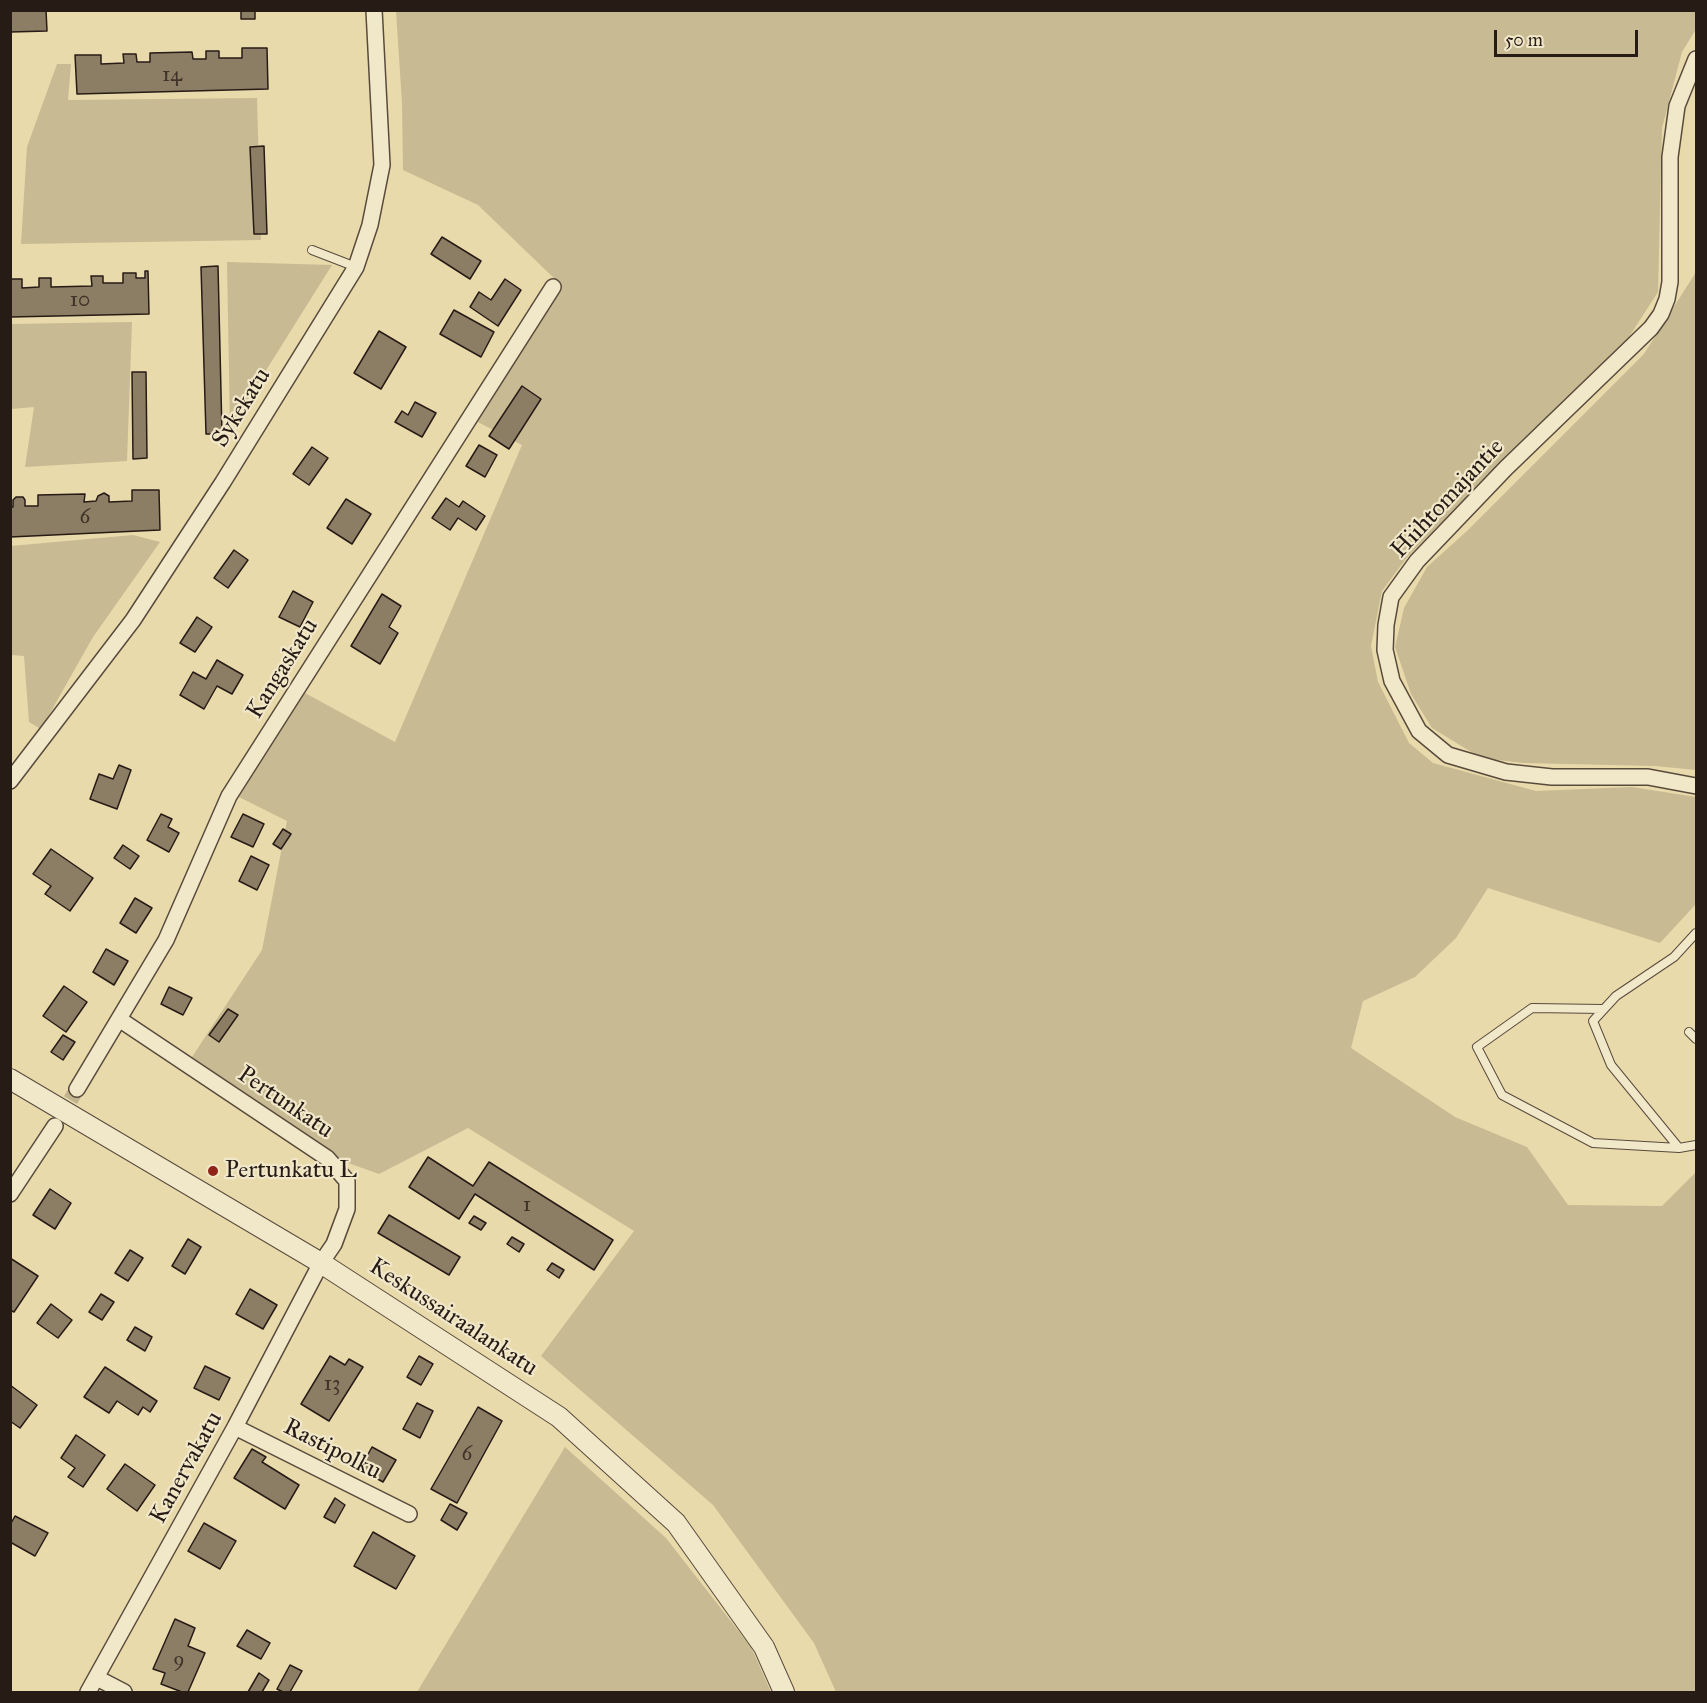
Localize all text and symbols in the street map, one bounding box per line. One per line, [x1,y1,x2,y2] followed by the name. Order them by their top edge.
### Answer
[1497,18,1641,56] scale bar
[1505,29,1543,51] text: 50 m
[162,63,182,89] house number: 14
[70,288,90,314] house number: 10
[206,363,278,453] street label: Sykekatu
[1386,434,1510,564] street label: Hiihtomajantie
[80,505,90,531] house number: 6
[241,614,325,724] street label: Kangaskatu
[232,1061,338,1145] street label: Pertunkatu
[225,1157,357,1185] place label: Pertunkatu L
[206,1164,220,1178] marker: Pertunkatu L
[523,1193,531,1219] house number: 1
[363,1253,543,1383] street label: Keskussairaalankatu
[324,1372,340,1398] house number: 13
[144,1407,230,1529] street label: Kanervakatu
[278,1413,386,1487] street label: Rastipolku
[462,1442,472,1468] house number: 6
[173,1648,185,1674] house number: 9

